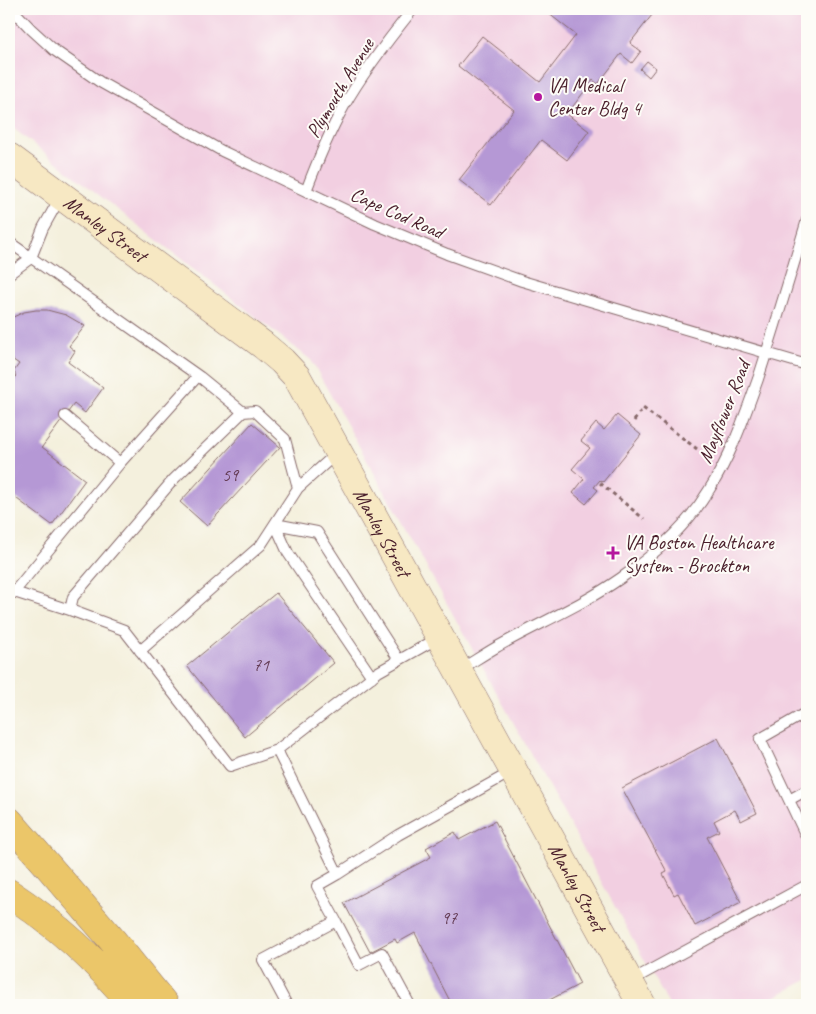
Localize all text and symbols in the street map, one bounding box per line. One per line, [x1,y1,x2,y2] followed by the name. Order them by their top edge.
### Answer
[301,32,380,142] street label: Plymouth Avenue
[548,73,643,121] place label: VA Medical Center Bldg 4
[532,91,544,103] marker: VA Medical Center Bldg 4
[347,181,450,246] street label: Cape Cod Road
[59,189,155,269] street label: Manley Street
[692,354,757,467] street label: Mayflower Road
[222,464,240,486] house number: 59
[348,484,418,584] street label: Manley Street
[624,530,775,578] place label: VA Boston Healthcare System - Brockton
[606,546,620,560] marker: VA Boston Healthcare System - Brockton
[253,654,270,676] house number: 71
[543,839,613,939] street label: Manley Street
[441,907,458,929] house number: 97

